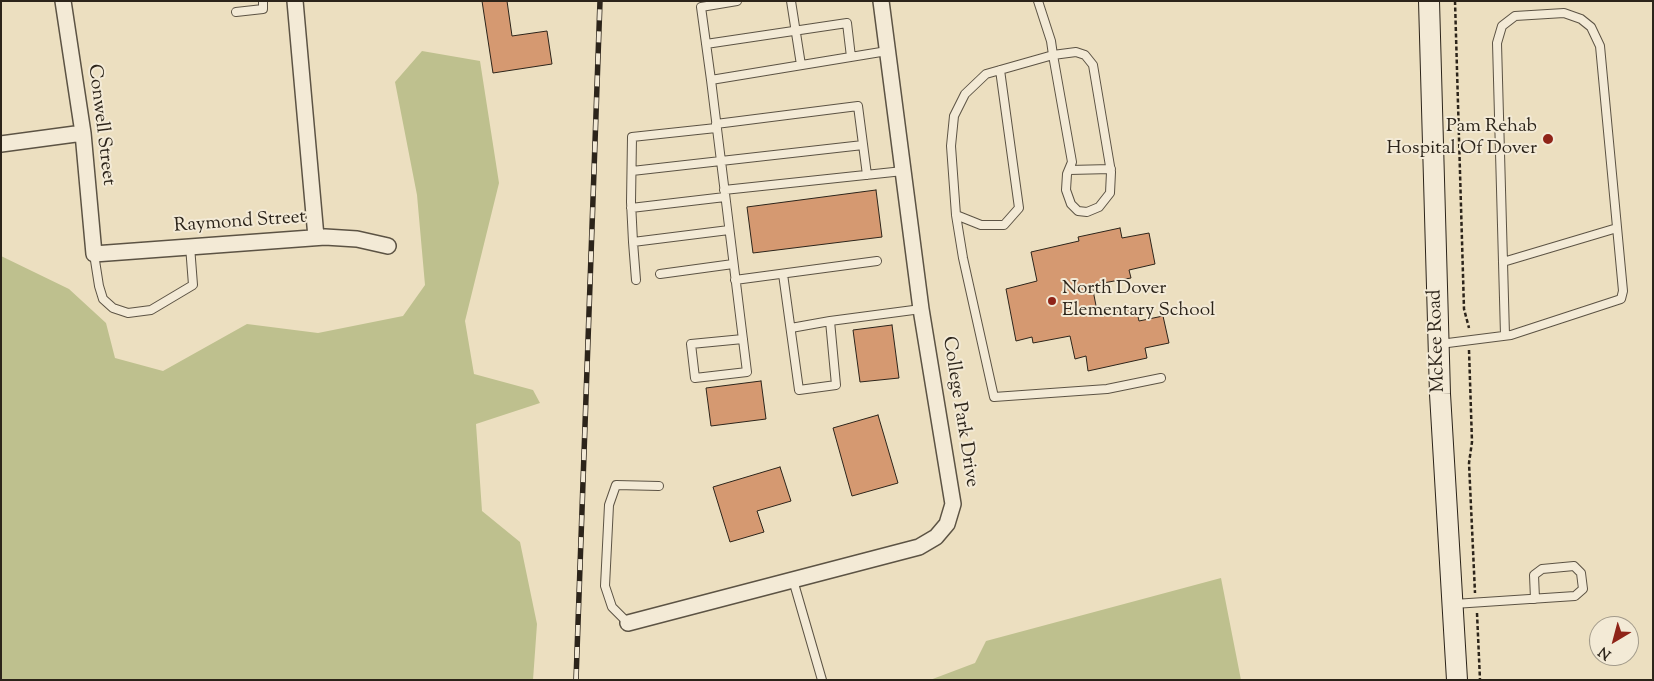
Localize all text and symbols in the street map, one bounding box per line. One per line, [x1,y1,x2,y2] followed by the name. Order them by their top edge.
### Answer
[81,63,119,187] street label: Conwell Street
[1387,117,1537,161] place label: Pam Rehab Hospital Of Dover
[1541,132,1555,146] marker: Pam Rehab Hospital Of Dover
[173,207,307,239] street label: Raymond Street
[1062,279,1215,323] place label: North Dover Elementary School
[1425,289,1451,393] street label: McKee Road
[1046,295,1058,307] marker: North Dover Elementary School
[936,335,982,489] street label: College Park Drive
[1589,616,1639,666] north arrow
[1595,641,1616,664] text: N

